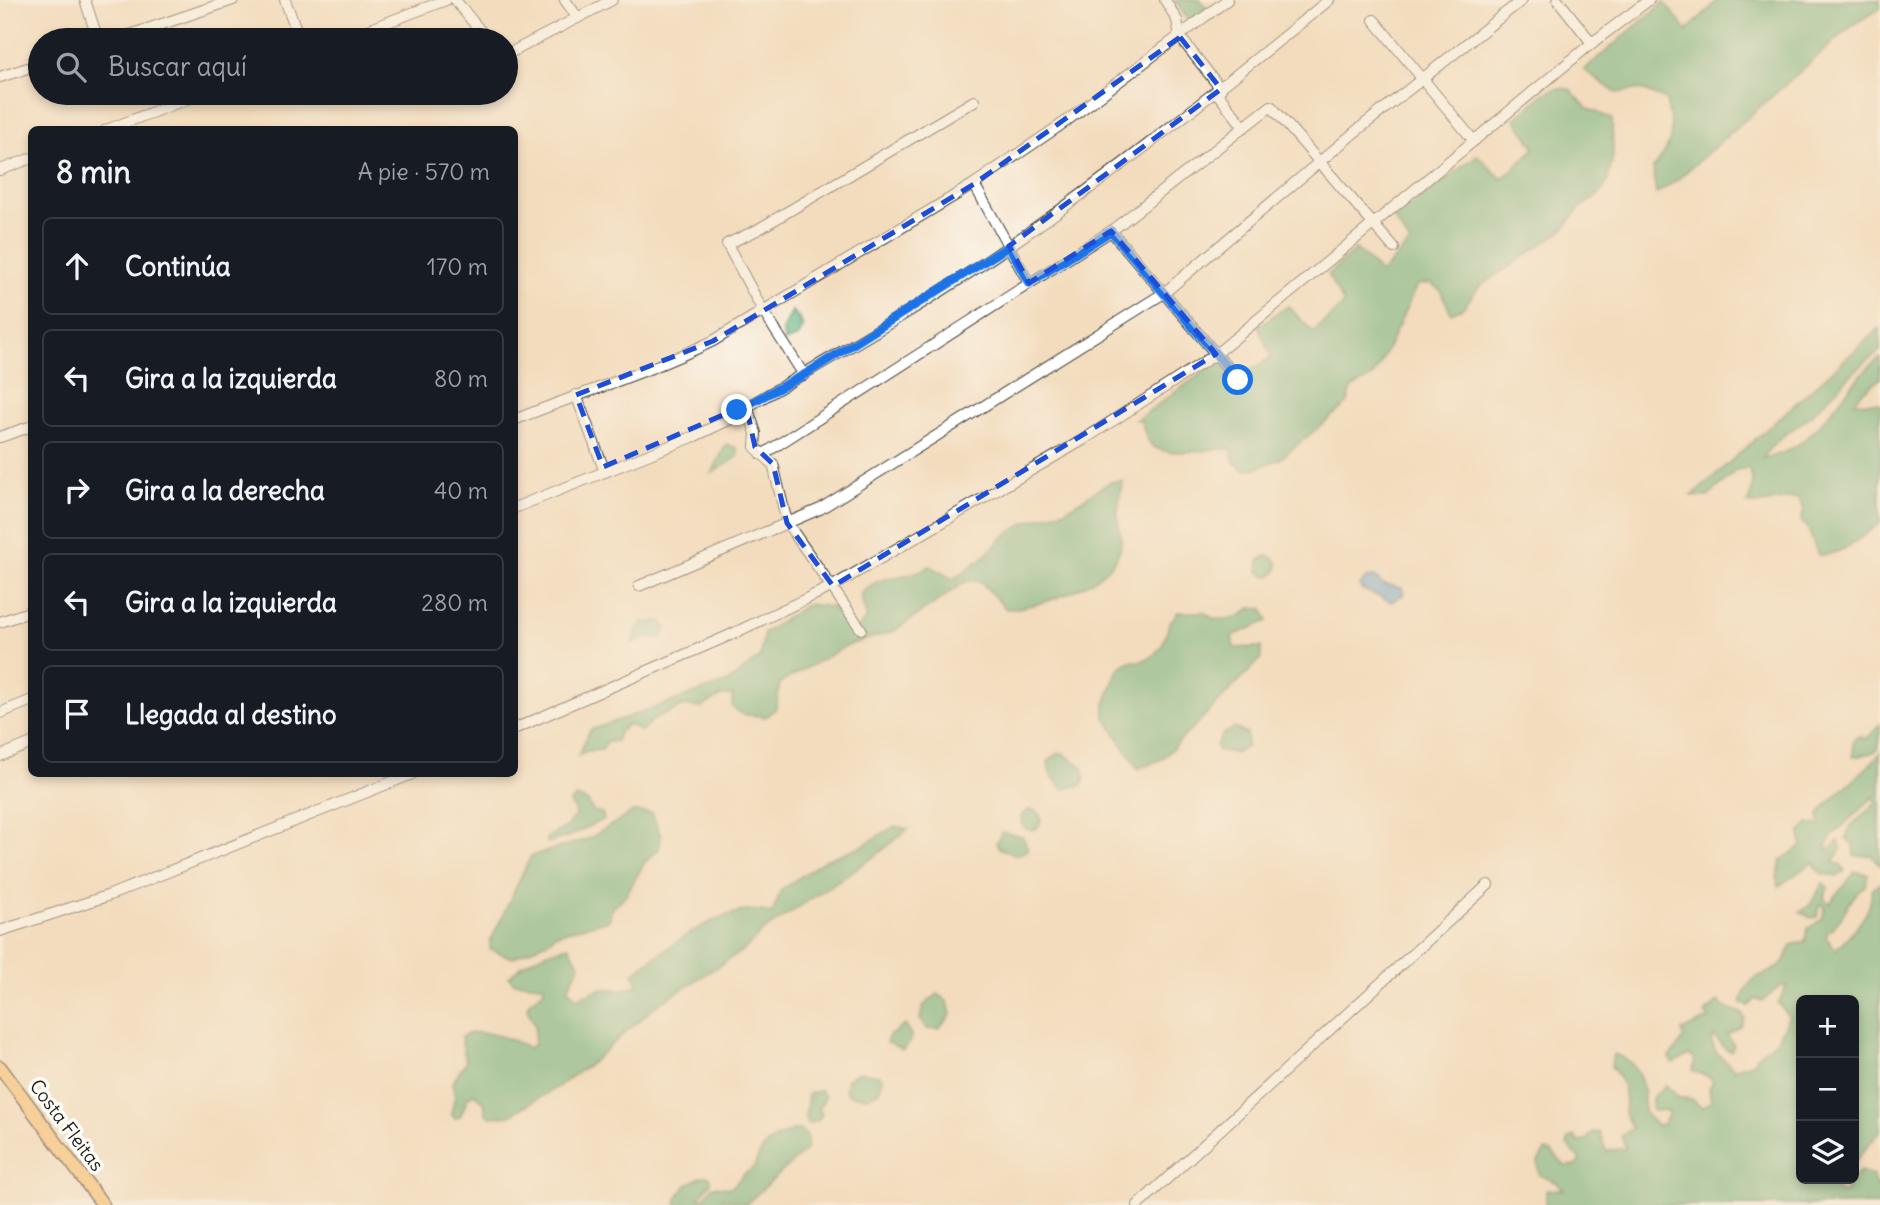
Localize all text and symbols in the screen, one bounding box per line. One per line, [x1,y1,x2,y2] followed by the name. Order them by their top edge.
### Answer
[28,28,518,105] search box
[52,48,90,86] icon: search
[108,50,247,83] text: Buscar aquí
[56,153,131,191] text: 8 min
[358,157,490,186] text: A pie · 570 m
[58,247,96,285] icon: ahead
[125,250,231,283] text: Continúa
[427,252,488,281] text: 170 m
[58,359,96,397] icon: left
[125,362,337,395] text: Gira a la izquierda
[434,364,488,393] text: 80 m
[1222,364,1253,395] route start
[721,394,752,425] route end
[58,471,96,509] icon: right
[125,474,325,507] text: Gira a la derecha
[434,476,488,505] text: 40 m
[58,583,96,621] icon: left
[125,586,337,619] text: Gira a la izquierda
[421,588,488,617] text: 280 m
[58,695,96,733] icon: arrive
[125,698,337,731] text: Llegada al destino
[1796,995,1859,1184] map controls
[1796,995,1859,1058] button: +
[1796,1058,1859,1121] button: −
[25,1074,109,1176] street label: Costa Fleitas
[1796,1121,1859,1184] button: layers

